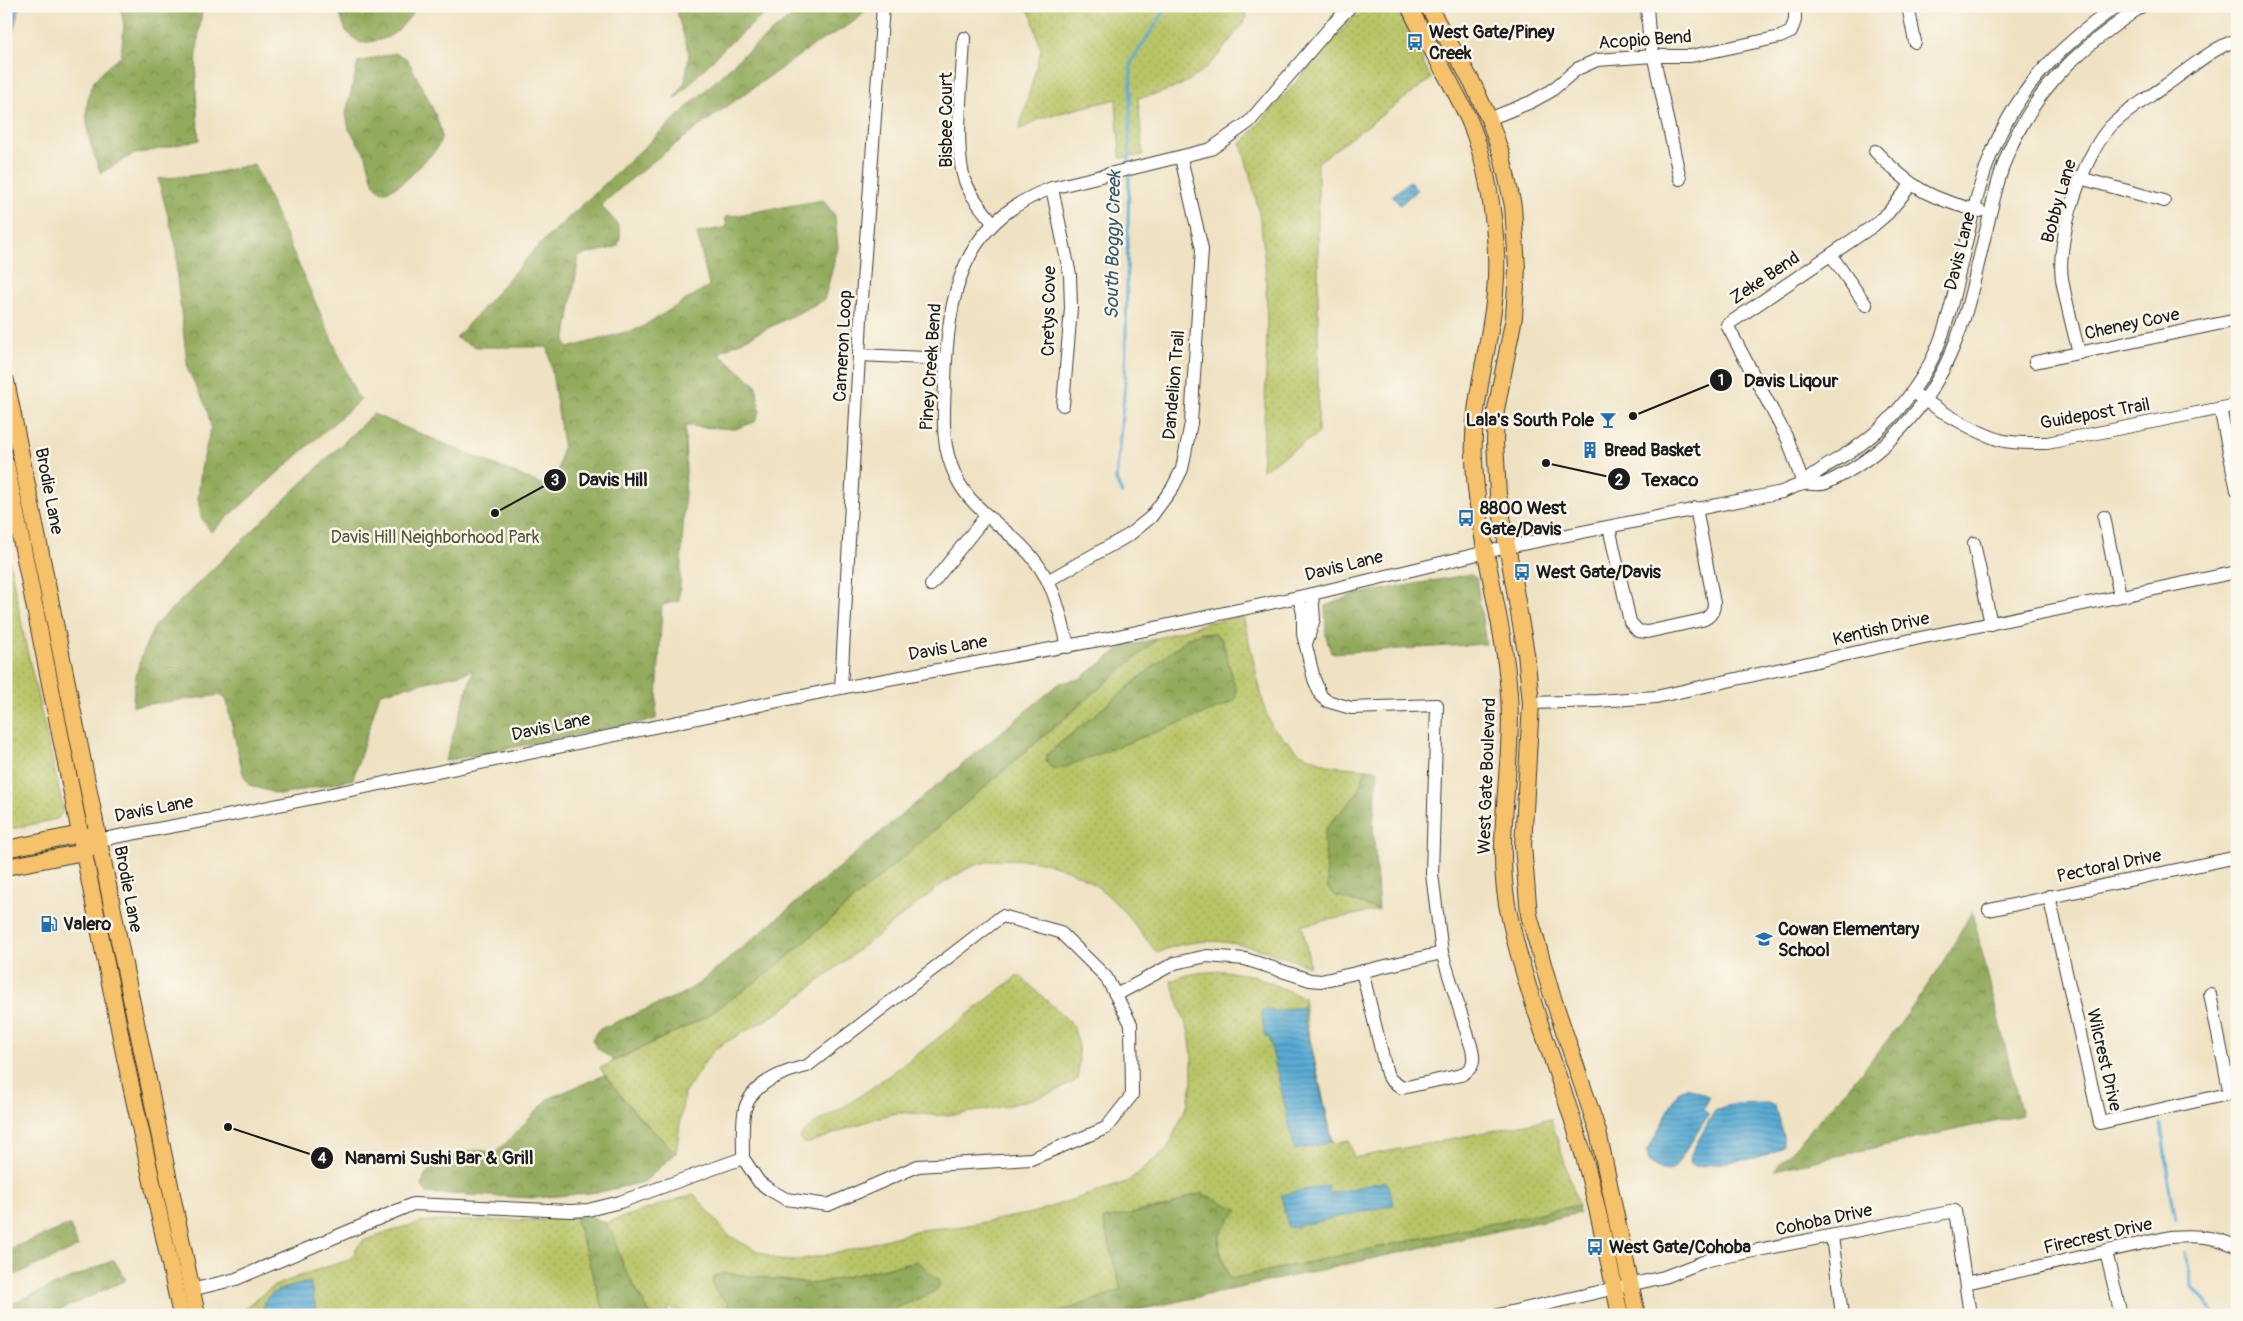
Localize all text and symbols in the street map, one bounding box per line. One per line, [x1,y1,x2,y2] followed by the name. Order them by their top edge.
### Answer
[1429,21,1555,65] place label: West Gate/Piney Creek
[1597,25,1693,55] street label: Acopio Bend
[1405,32,1425,52] bus stop icon: West Gate/Piney Creek
[935,72,958,168] street label: Bisbee Court
[2036,156,2082,246] street label: Bobby Lane
[1100,168,1126,320] water label: South Boggy Creek
[1939,209,1981,293] street label: Davis Lane
[1726,246,1804,310] street label: Zeke Bend
[1037,265,1061,357] street label: Cretys Cove
[829,289,857,403] street label: Cameron Loop
[915,303,947,431] street label: Piney Creek Bend
[2082,303,2182,345] street label: Cheney Cove
[1158,329,1190,441] street label: Dandelion Trail
[1708,363,1848,397] callout: Davis Liqour
[1744,369,1839,393] text: Davis Liqour
[1718,371,1724,390] text: 1
[2038,393,2152,435] street label: Guidepost Trail
[1466,409,1595,432] place label: Lala's South Pole
[1598,410,1618,430] bar icon: Lala's South Pole
[1604,439,1701,462] place label: Bread Basket
[1580,440,1600,460] building icon: Bread Basket
[29,446,69,536] street label: Brodie Lane
[1606,462,1708,496] callout: Texaco
[543,463,658,497] callout: Davis Hill
[578,468,648,492] text: Davis Hill
[1641,468,1699,492] text: Texaco
[551,471,559,490] text: 3
[1615,471,1623,490] text: 2
[1480,497,1567,541] place label: 8800 West Gate/Davis
[1456,508,1476,528] bus stop icon: 8800 West Gate/Davis
[331,526,540,549] park label: Davis Hill Neighborhood Park
[1302,545,1386,587] street label: Davis Lane
[1536,561,1662,584] place label: West Gate/Davis
[1512,562,1532,582] bus stop icon: West Gate/Davis
[1830,607,1932,651] street label: Kentish Drive
[907,630,989,666] street label: Davis Lane
[1473,697,1501,855] street label: West Gate Boulevard
[509,707,593,747] street label: Davis Lane
[113,790,196,828] street label: Davis Lane
[108,844,148,934] street label: Brodie Lane
[2055,844,2163,888] street label: Pectoral Drive
[63,913,111,936] place label: Valero
[39,914,59,934] fuel station icon: Valero
[1778,918,1920,962] place label: Cowan Elementary School
[1754,929,1774,949] school or university icon: Cowan Elementary School
[2081,1006,2127,1114] street label: Wilcrest Drive
[310,1141,544,1175] callout: Nanami Sushi Bar & Grill
[344,1146,534,1170] text: Nanami Sushi Bar & Grill
[318,1149,327,1168] text: 4
[1773,1198,1875,1241] street label: Cohoba Drive
[2041,1212,2155,1260] street label: Firecrest Drive
[1609,1236,1752,1259] place label: West Gate/Cohoba
[1585,1237,1605,1257] bus stop icon: West Gate/Cohoba

